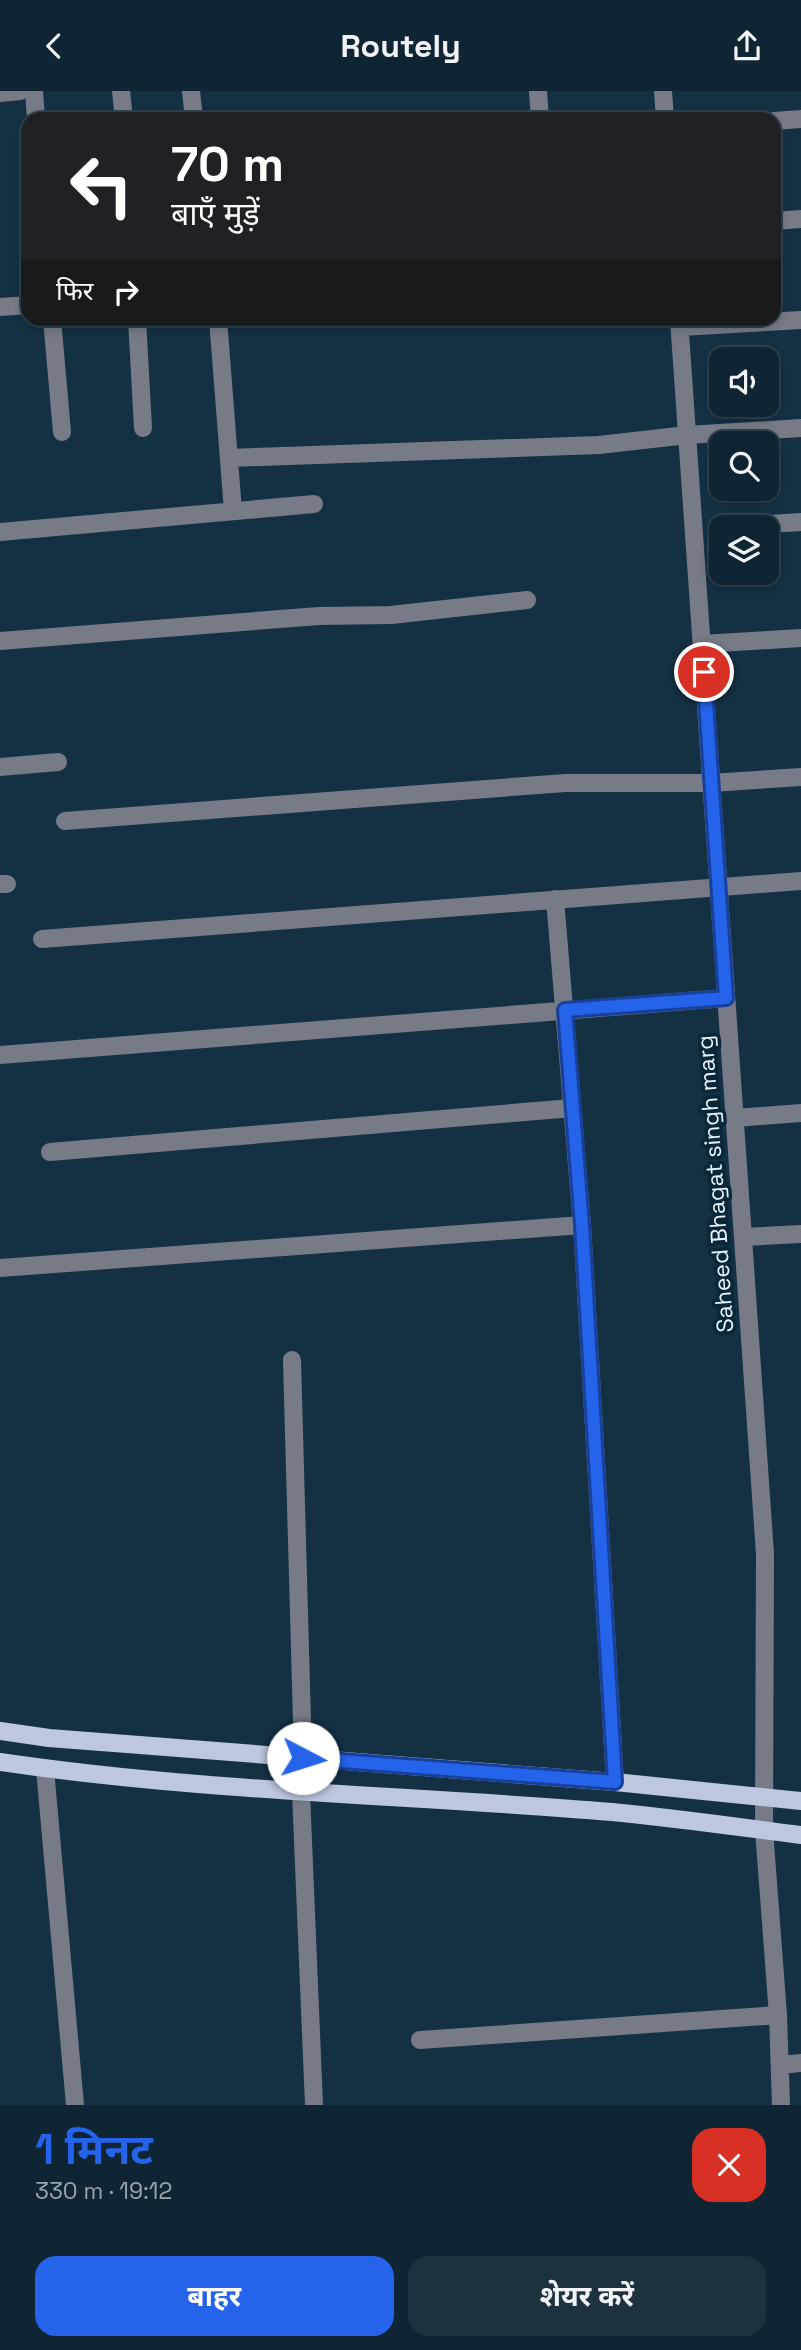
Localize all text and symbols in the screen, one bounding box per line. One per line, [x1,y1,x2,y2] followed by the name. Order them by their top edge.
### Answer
[340,26,461,66] text: Routely
[35,27,73,65] icon: back
[728,27,766,65] icon: share
[171,133,284,195] text: 70 m
[56,140,147,231] icon: left
[171,194,260,234] text: बाएँ मुड़ें
[107,273,145,311] icon: right
[56,274,93,308] text: फिर
[709,347,779,585] map controls
[709,347,779,417] button: sound
[709,431,779,501] button: search
[709,515,779,585] button: layers
[674,642,734,702] pin
[685,653,723,691] icon: arrive
[690,1034,740,1334] street label: Saheed Bhagat singh marg
[266,1721,340,1795] position arrow
[35,2123,153,2176] text: 1 मिनट
[692,2128,766,2202] button: close
[35,2176,172,2206] text: 330 m · 19:12
[35,2256,394,2336] button: बाहर
[408,2256,766,2336] button: शेयर करें

